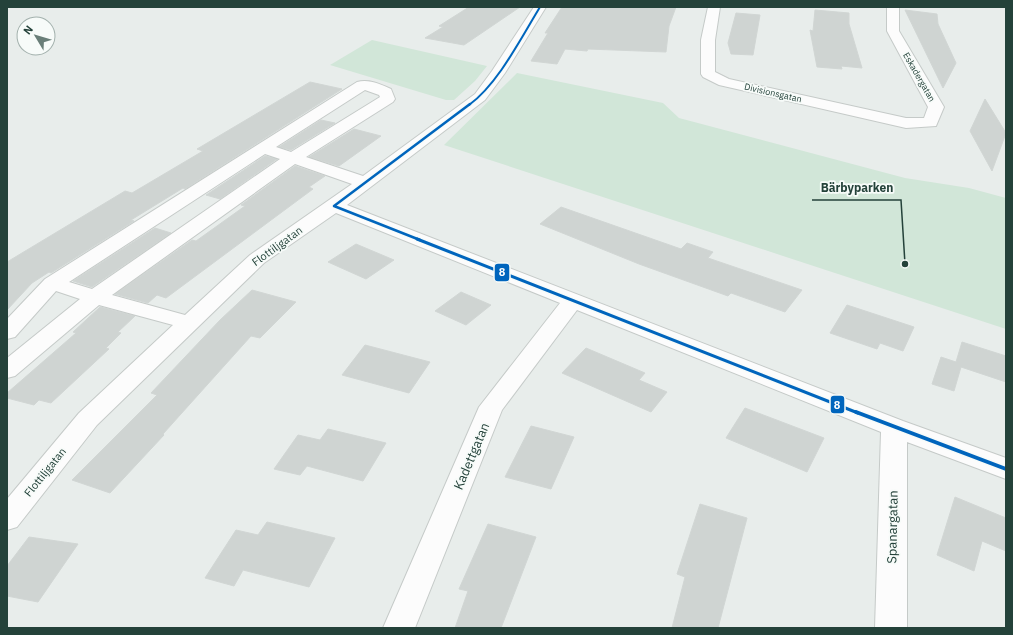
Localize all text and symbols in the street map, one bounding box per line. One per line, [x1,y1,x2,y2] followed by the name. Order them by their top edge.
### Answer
[16,16,56,56] north arrow
[20,22,36,37] text: N
[901,50,938,103] street label: Eskadergatan
[743,81,803,104] street label: Divisionsgatan
[812,176,901,200] callout: Bärbyparken
[821,180,893,195] text: Bärbyparken
[249,223,305,269] street label: Flottiljgatan
[494,263,510,282] line badge: 8
[499,265,506,279] text: 8
[830,395,845,414] line badge: 8
[834,398,841,412] text: 8
[450,420,493,492] street label: Kadettgatan
[21,445,69,499] street label: Flottiljgatan
[883,490,902,564] street label: Spanargatan

